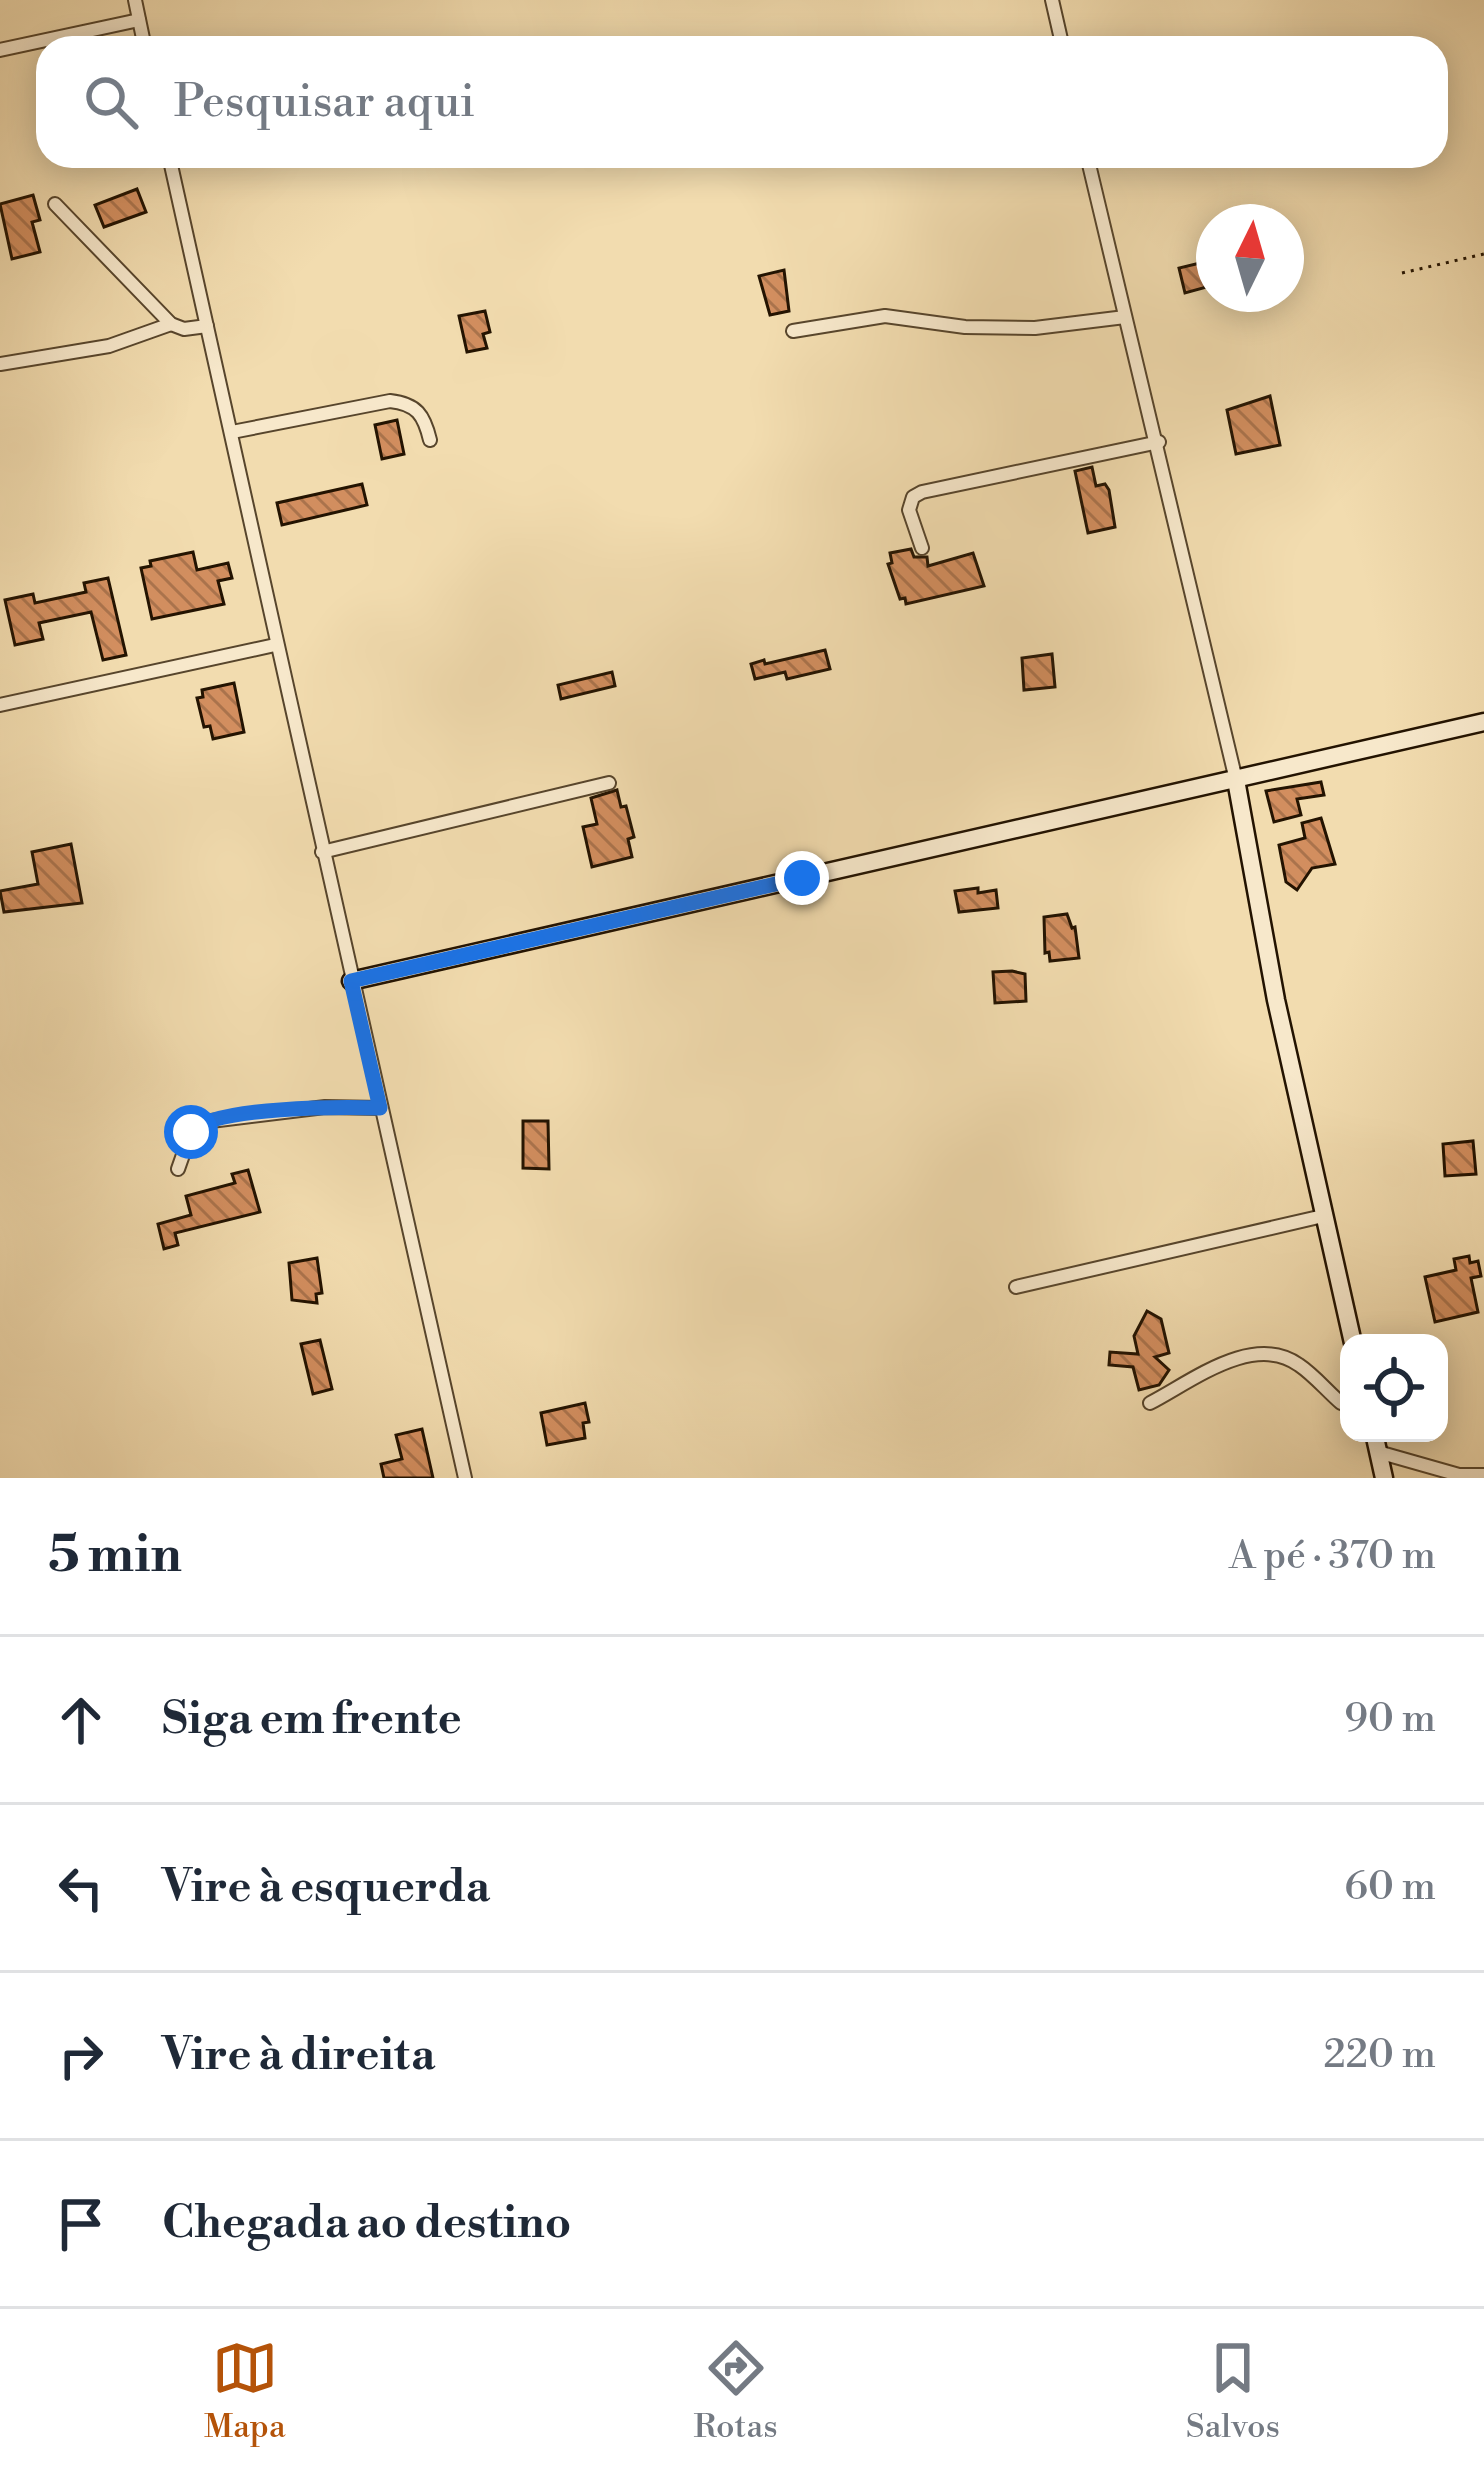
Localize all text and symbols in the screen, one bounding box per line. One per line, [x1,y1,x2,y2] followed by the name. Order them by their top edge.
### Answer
[36,36,1448,168] search box
[78,69,144,135] icon: search
[174,74,475,131] text: Pesquisar aqui
[1196,204,1304,312] north arrow
[775,851,829,905] route end
[164,1105,218,1159] route start
[1340,1334,1448,1442] map controls
[1340,1334,1448,1442] button: locate
[48,1524,182,1588] text: 5 min
[1229,1532,1436,1581] text: A pé · 370 m
[48,1687,114,1753] icon: ahead
[162,1691,462,1748] text: Siga em frente
[1344,1695,1436,1744] text: 90 m
[48,1855,114,1921] icon: left
[162,1859,490,1916] text: Vire à esquerda
[1344,1863,1436,1912] text: 60 m
[48,2023,114,2089] icon: right
[162,2027,435,2084] text: Vire à direita
[1323,2031,1436,2080] text: 220 m
[48,2191,114,2257] icon: arrive
[162,2195,571,2252] text: Chegada ao destino
[204,2335,286,2448] tab: Mapa
[694,2335,778,2448] tab: Rotas
[1186,2335,1280,2448] tab: Salvos

